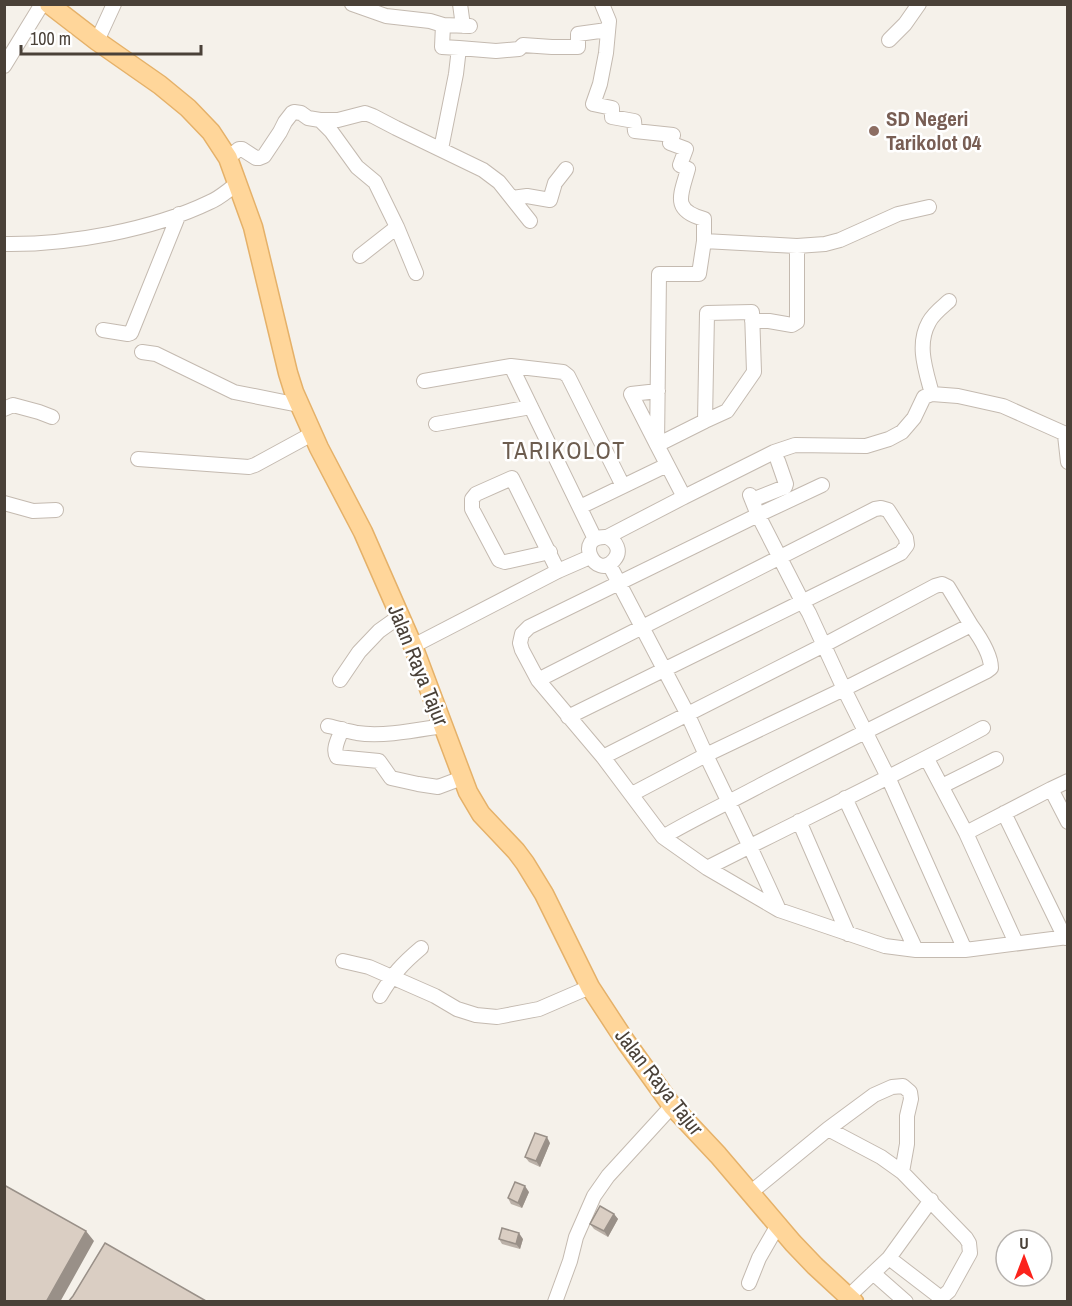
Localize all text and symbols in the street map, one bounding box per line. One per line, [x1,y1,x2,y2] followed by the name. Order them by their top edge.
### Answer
[21,18,201,56] scale bar
[30,26,71,51] text: 100 m
[886,104,982,157] place label: SD Negeri Tarikolot 04
[867,124,881,138] marker: SD Negeri Tarikolot 04
[502,434,626,466] district label: TARIKOLOT
[381,600,456,730] street label: Jalan Raya Tajur
[608,1022,710,1141] street label: Jalan Raya Tajur
[994,1228,1054,1288] north arrow
[1019,1232,1029,1254] text: U

